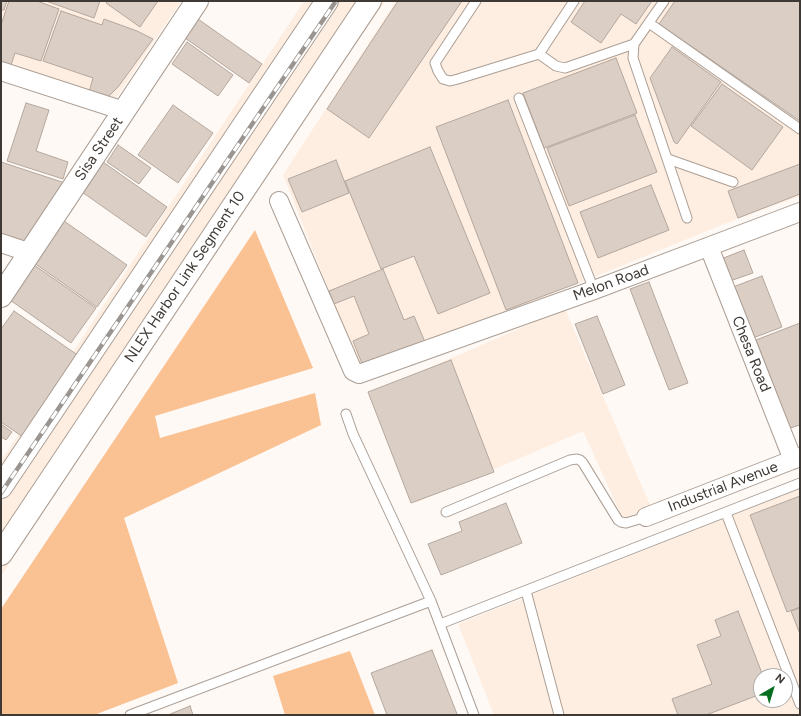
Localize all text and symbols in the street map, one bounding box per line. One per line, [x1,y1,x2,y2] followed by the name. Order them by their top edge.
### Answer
[71,114,127,184] street label: Sisa Street
[121,188,249,366] street label: NLEX Harbor Link Segment 10
[571,261,651,305] street label: Melon Road
[728,313,774,395] street label: Chesa Road
[666,458,780,516] street label: Industrial Avenue
[753,668,793,708] north arrow
[773,671,787,687] text: N

